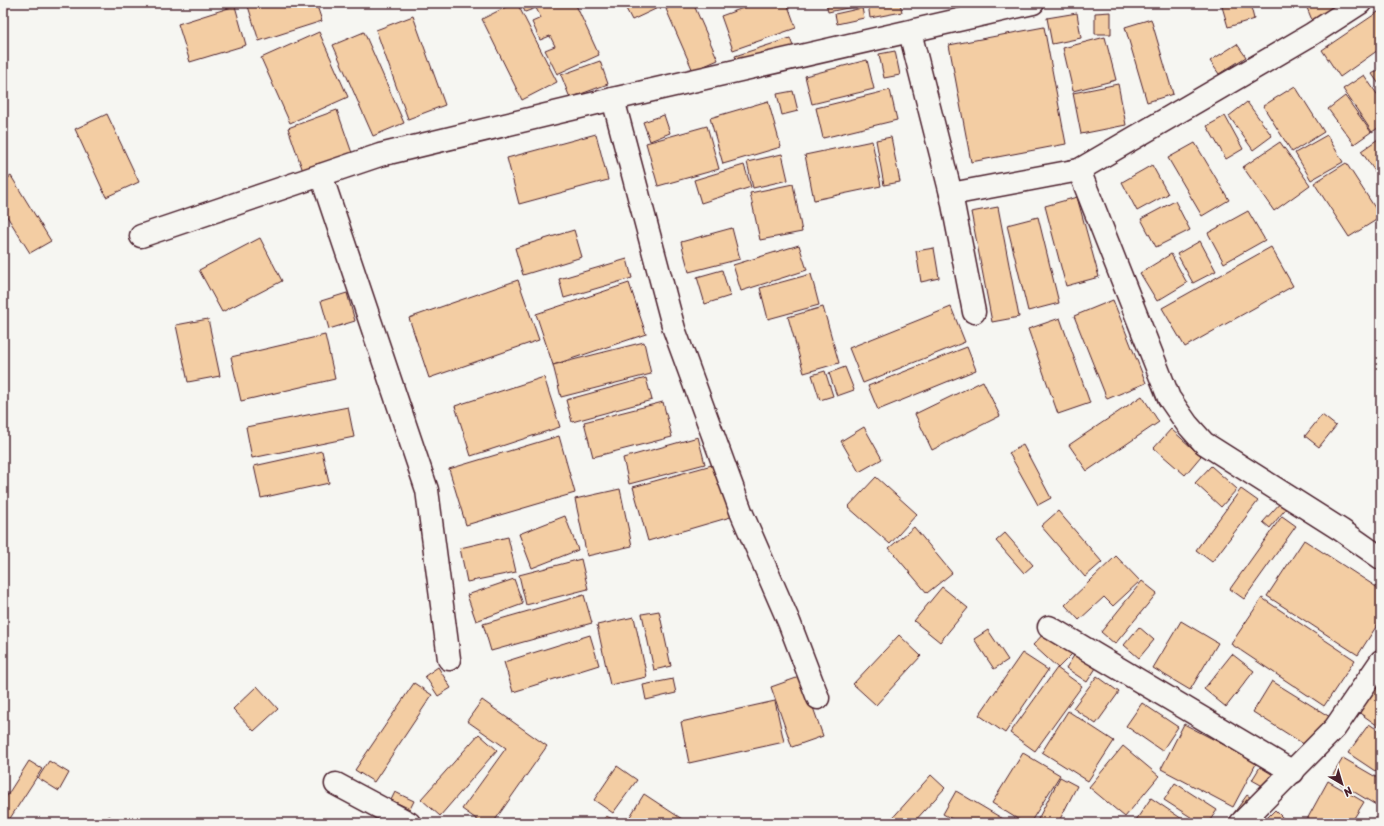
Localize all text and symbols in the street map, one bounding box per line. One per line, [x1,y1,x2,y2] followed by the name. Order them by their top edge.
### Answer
[1322,764,1362,804] north arrow
[1339,781,1357,802] text: N

